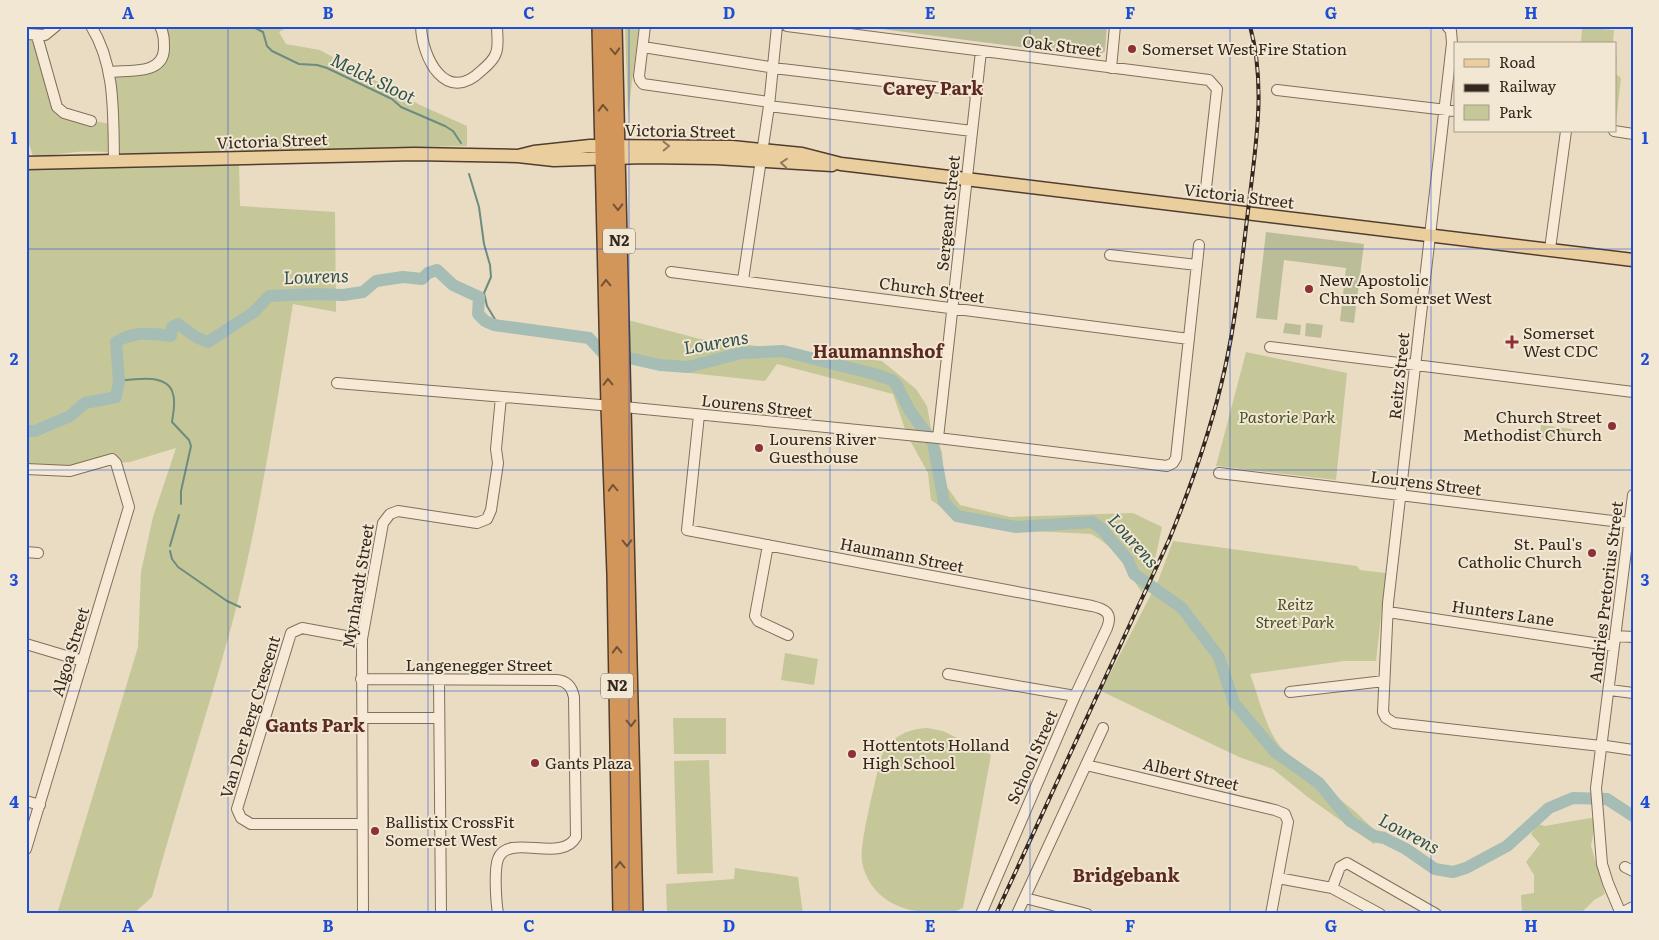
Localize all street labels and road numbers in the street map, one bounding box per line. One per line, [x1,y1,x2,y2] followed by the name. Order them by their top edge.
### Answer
[1021,28,1104,62] street label: Oak Street
[624,117,736,143] street label: Victoria Street
[216,126,328,154] street label: Victoria Street
[929,153,965,272] street label: Sergeant Street
[1183,176,1296,214] street label: Victoria Street
[603,228,635,254] road number: N2
[878,270,987,308] street label: Church Street
[1381,331,1415,421] street label: Reitz Street
[700,387,814,423] street label: Lourens Street
[1369,463,1484,501] street label: Lourens Street
[1582,499,1628,684] street label: Andries Pretorius Street
[335,521,379,650] street label: Mynhardt Street
[838,530,967,578] street label: Haumann Street
[1450,593,1556,631] street label: Hunters Lane
[44,603,94,700] street label: Algoa Street
[213,632,285,801] street label: Van Der Berg Crescent
[405,652,553,676] street label: Langenegger Street
[601,674,633,698] road number: N2
[1000,705,1063,808] street label: School Street
[1141,750,1242,796] street label: Albert Street

